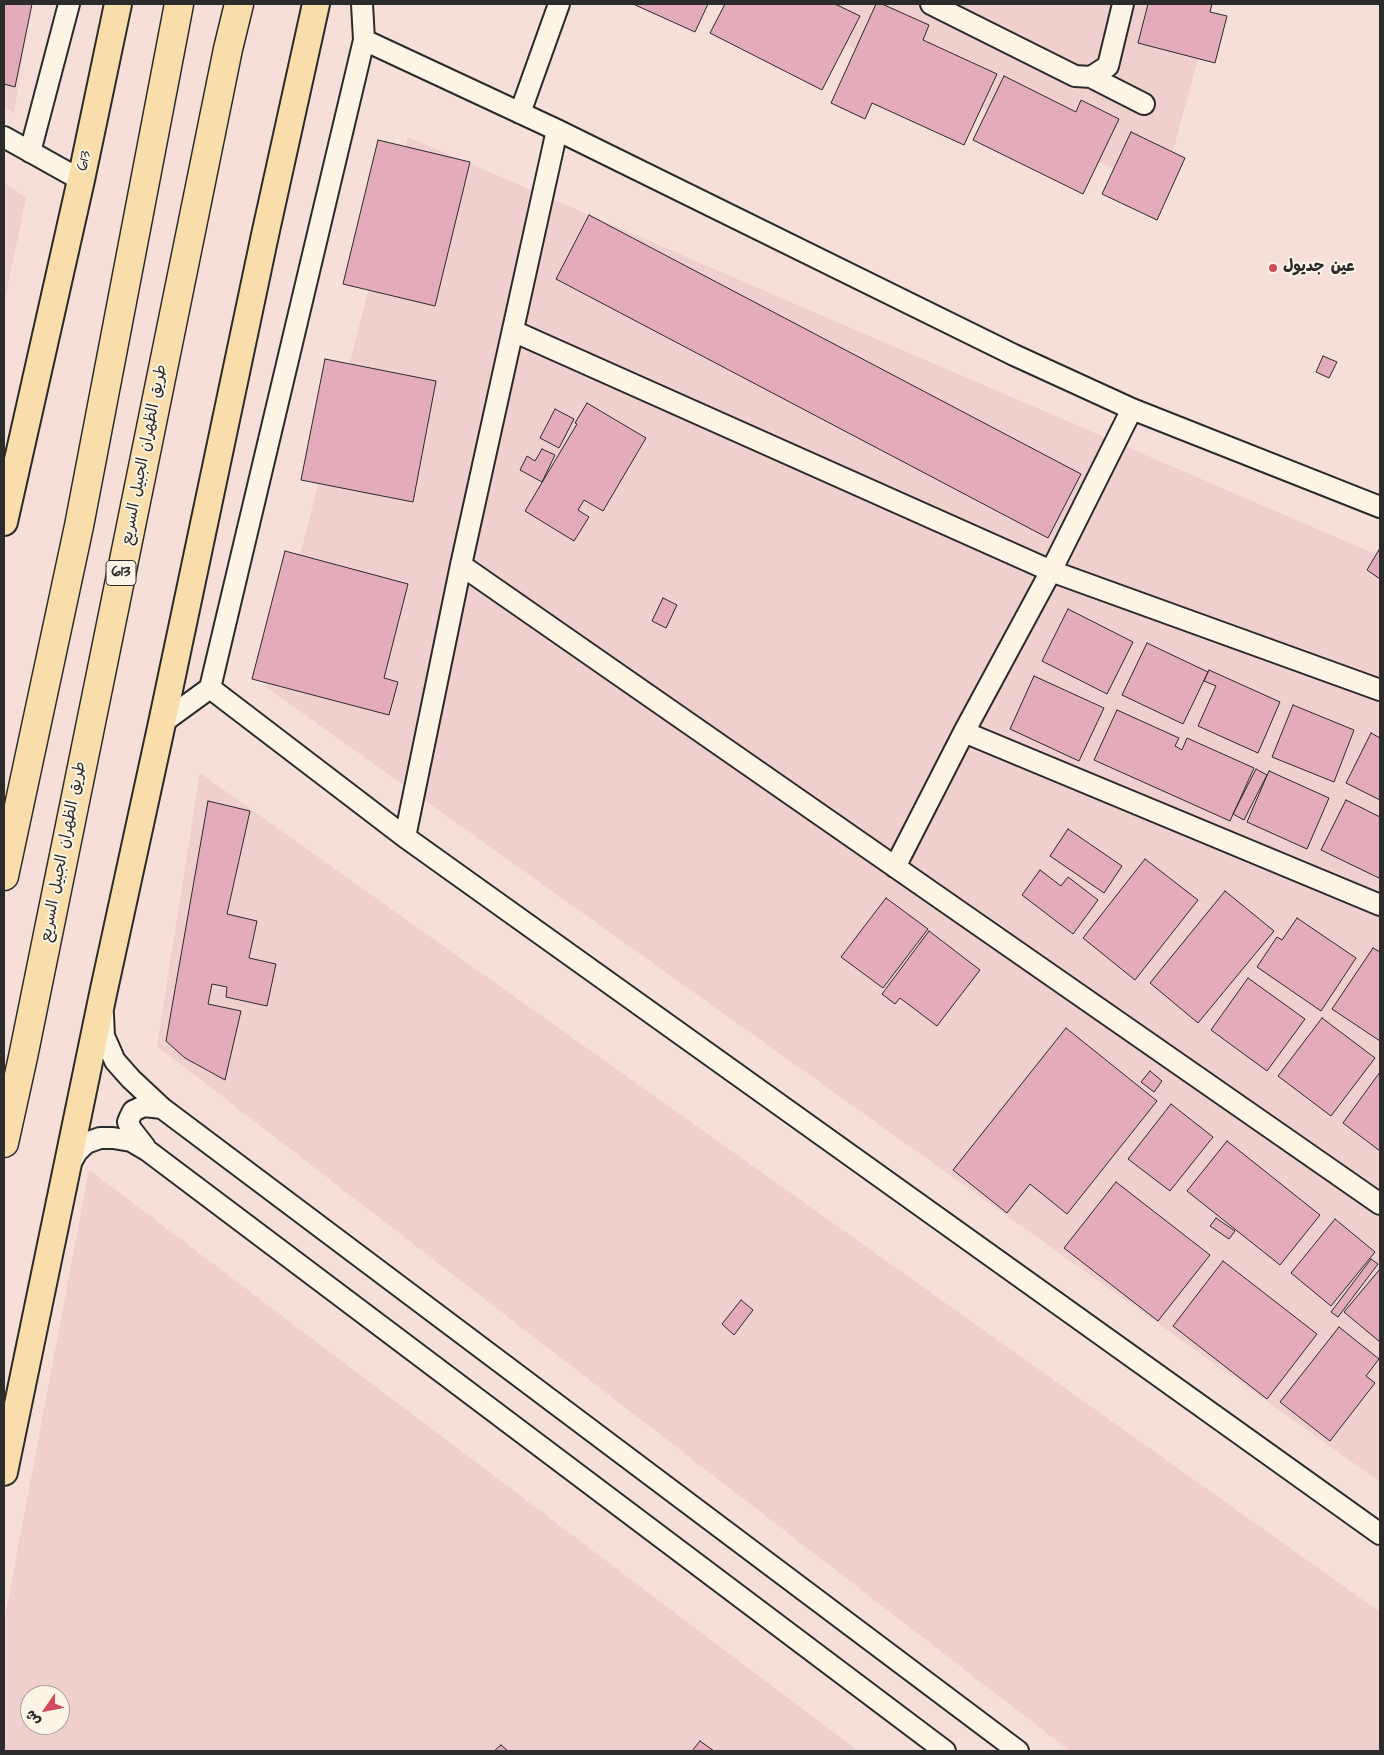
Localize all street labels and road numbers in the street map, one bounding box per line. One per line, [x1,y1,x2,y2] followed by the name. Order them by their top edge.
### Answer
[74,149,96,173] street label: 613
[118,363,172,547] street label: طريق الظهران الجبيل السريع
[106,560,136,586] road number: 613
[37,760,91,944] street label: طريق الظهران الجبيل السريع

